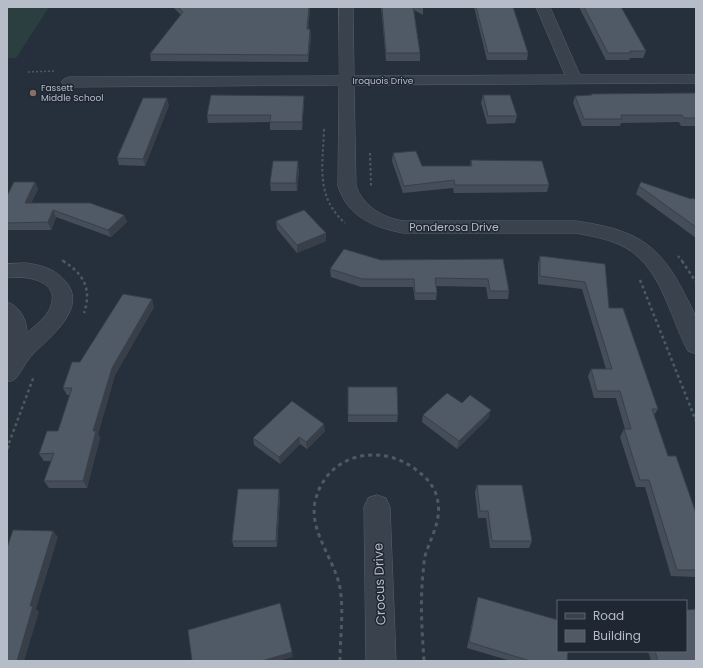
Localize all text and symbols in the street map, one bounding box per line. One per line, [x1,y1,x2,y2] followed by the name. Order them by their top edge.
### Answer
[353,75,414,87] street label: Iroquois Drive
[41,82,104,104] place label: Fassett Middle School
[28,88,38,98] marker: Fassett Middle School
[409,219,499,235] street label: Ponderosa Drive
[369,543,390,625] street label: Crocus Drive
[557,600,687,652] legend
[593,607,624,624] text: Road
[593,627,641,644] text: Building

